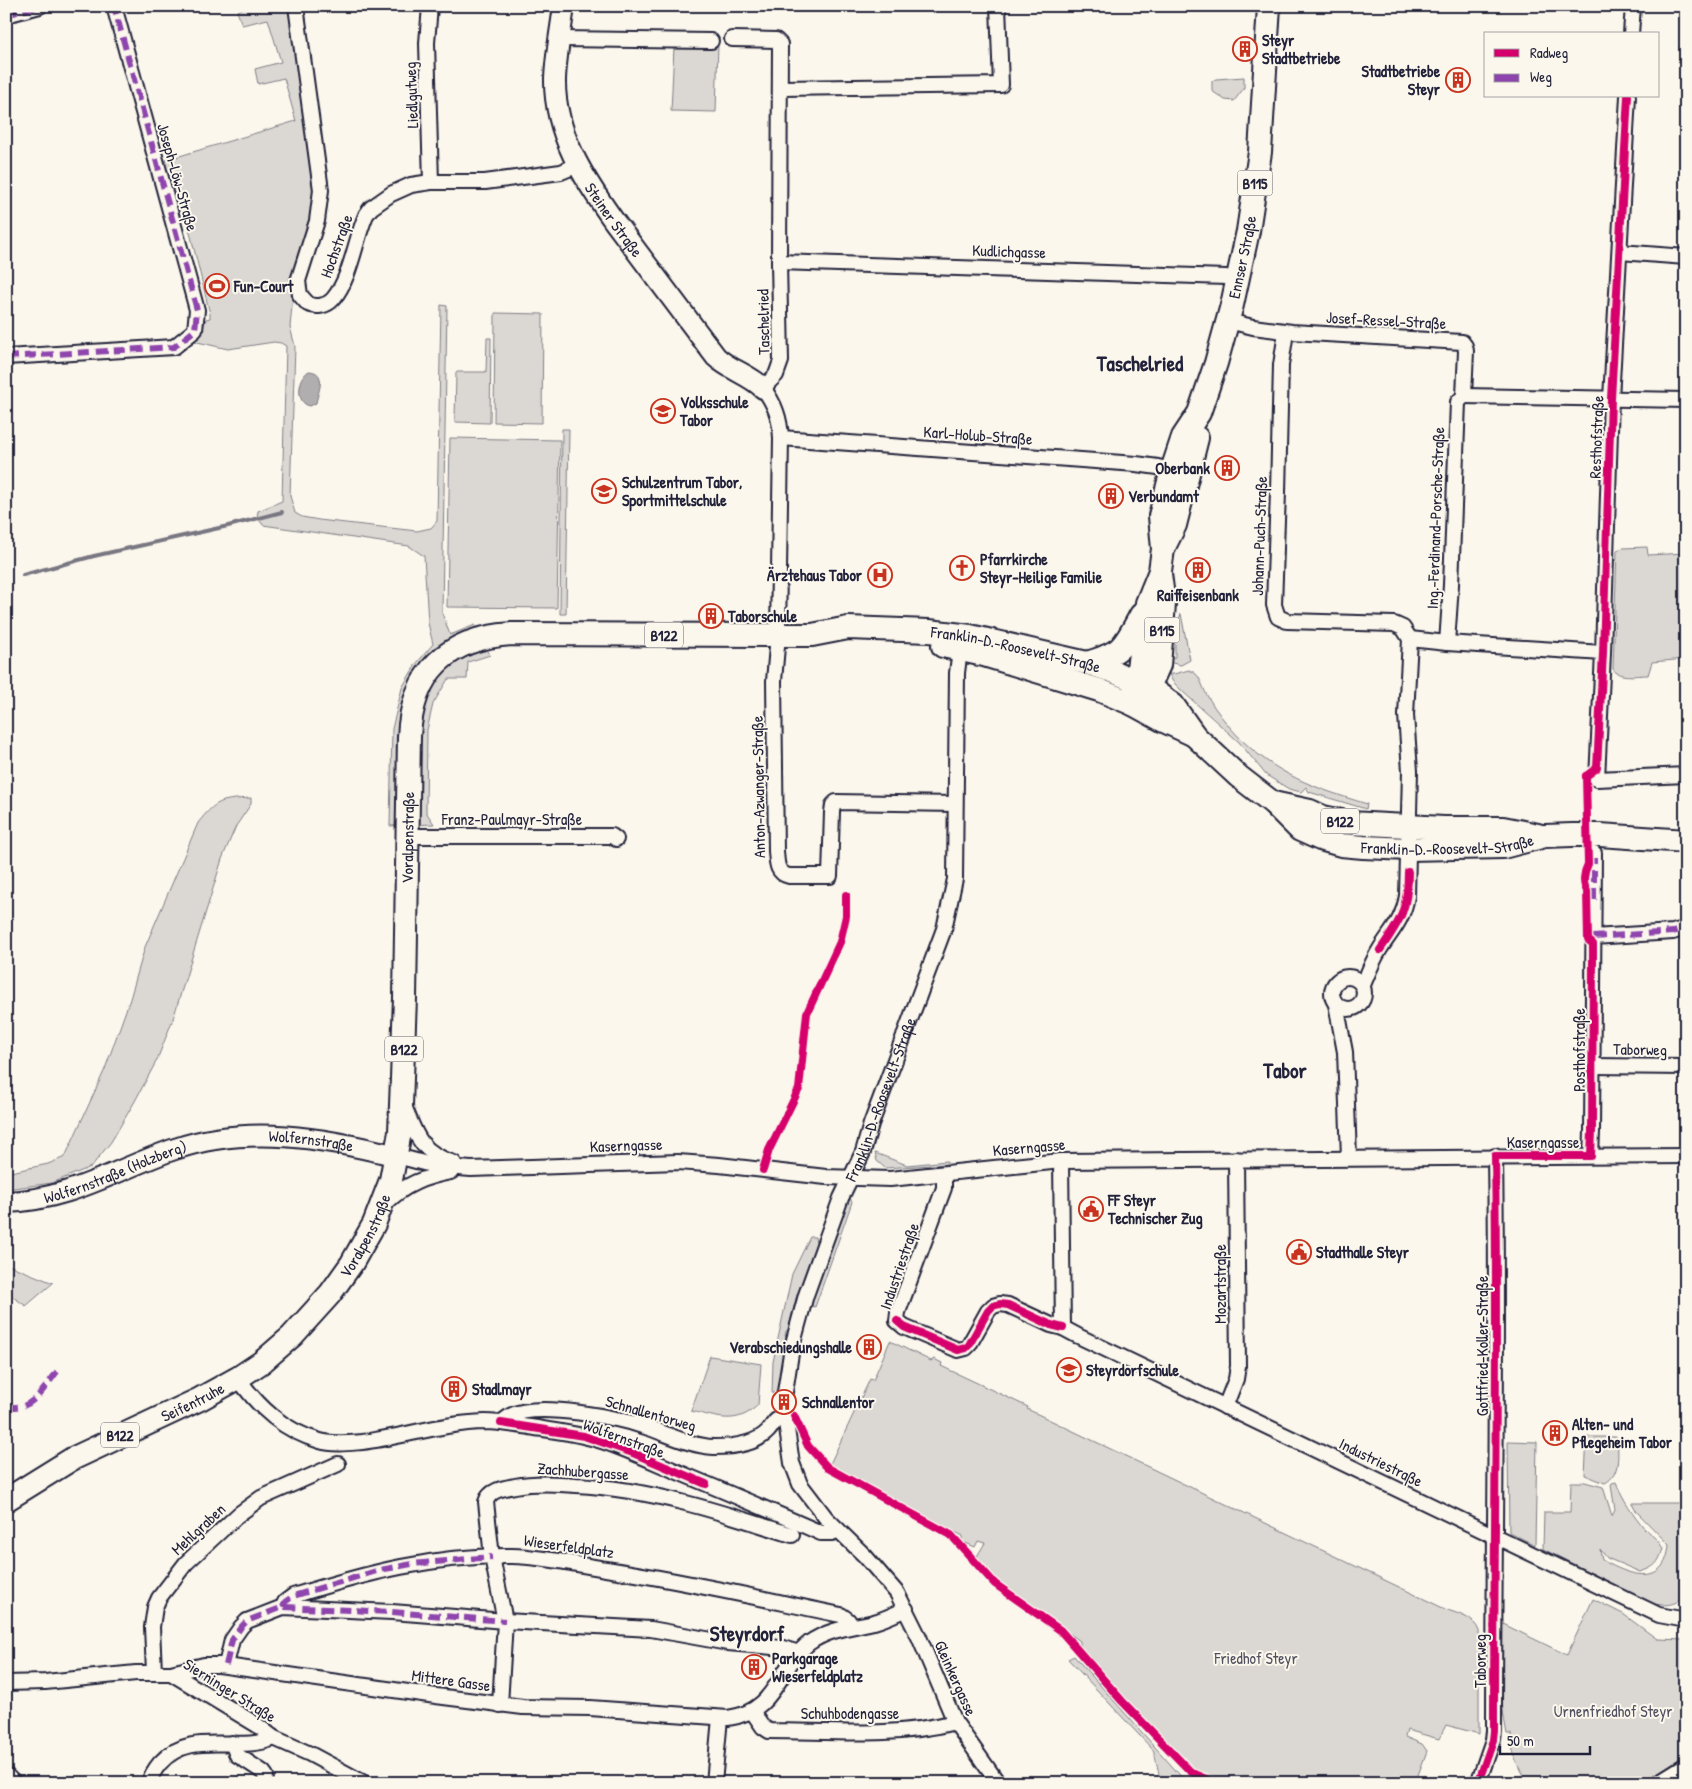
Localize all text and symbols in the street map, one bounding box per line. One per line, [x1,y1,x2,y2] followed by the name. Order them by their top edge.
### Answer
[1262,29,1341,69] place label: Steyr Stadtbetriebe
[1484,32,1660,98] legend
[1232,36,1258,62] building icon: Steyr Stadtbetriebe
[1530,42,1568,63] text: Radweg
[1362,60,1441,101] place label: Stadtbetriebe Steyr
[399,61,423,129] street label: Liedlgutweg
[1530,66,1552,87] text: Weg
[1445,67,1471,93] building icon: Stadtbetriebe Steyr
[152,120,204,234] street label: Joseph-Löw-Straße
[1238,170,1272,196] road number: B115
[580,178,648,262] street label: Steiner Straße
[314,211,358,281] street label: Hochstraße
[1223,214,1261,301] street label: Ennser Straße
[972,239,1047,263] street label: Kudlichgasse
[204,273,230,299] sports icon: Fun-Court
[233,275,294,297] place label: Fun-Court
[751,289,775,355] street label: Taschelried
[1325,306,1447,334] street label: Josef-Ressel-Straße
[1096,349,1184,378] district label: Taschelried
[679,391,749,431] place label: Volksschule Tabor
[1584,394,1608,479] street label: Resthofstraße
[650,398,676,424] school or university icon: Volksschule Tabor
[923,420,1034,450] street label: Karl-Holub-Straße
[1421,426,1449,609] street label: Ing.-Ferdinand-Porsche-Straße
[1214,455,1240,481] building icon: Oberbank
[1155,457,1210,479] place label: Oberbank
[622,471,742,512] place label: Schulzentrum Tabor, Sportmittelschule
[1246,475,1272,596] street label: Johann-Puch-Straße
[591,478,617,504] school or university icon: Schulzentrum Tabor, Sportmittelschule
[1098,483,1124,509] building icon: Verbundamt
[1128,485,1199,507] place label: Verbundamt
[980,548,1103,589] place label: Pfarrkirche Steyr-Heilige Familie
[949,555,975,581] church icon: Pfarrkirche Steyr-Heilige Familie
[1185,557,1211,583] building icon: Raiffeisenbank
[867,562,893,588] hospital icon: Ärztehaus Tabor
[767,564,863,586] place label: Ärztehaus Tabor
[1157,584,1239,606] place label: Raiffeisenbank
[698,603,724,629] building icon: Taborschule
[727,605,798,627] place label: Taborschule
[1144,618,1180,642] road number: B115
[929,620,1104,678] street label: Franklin-D.-Roosevelt-Straße
[645,622,683,648] road number: B122
[746,715,770,858] street label: Anton-Azwanger-Straße
[396,791,419,884] street label: Voralpenstraße
[441,808,583,830] street label: Franz-Paulmayr-Straße
[1321,808,1359,834] road number: B122
[1360,828,1537,860] street label: Franklin-D.-Roosevelt-Straße
[1568,1008,1590,1092] street label: Posthofstraße
[839,1014,921,1186] street label: Franklin-D.-Roosevelt-Straße
[385,1036,423,1062] road number: B122
[1613,1038,1667,1060] street label: Taborweg
[1262,1056,1308,1085] district label: Tabor
[268,1125,356,1157] street label: Wolfernstraße
[1507,1131,1580,1153] street label: Kaserngasse
[589,1133,663,1157] street label: Kaserngasse
[992,1133,1067,1161] street label: Kaserngasse
[42,1135,189,1208] street label: Wolfernstraße (Holzberg)
[1107,1189,1203,1230] place label: FF Steyr Technischer Zug
[334,1190,396,1282] street label: Voralpenstraße
[1078,1196,1104,1222] public building icon: FF Steyr Technischer Zug
[874,1219,924,1312] street label: Industriestraße
[1286,1239,1312,1265] public building icon: Stadthalle Steyr
[1316,1241,1410,1264] place label: Stadthalle Steyr
[1209,1244,1231,1324] street label: Mozartstraße
[1471,1275,1493,1416] street label: Gottfried-Koller-Straße
[856,1334,882,1360] building icon: Verabschiedungshalle
[729,1336,853,1359] place label: Verabschiedungshalle
[1056,1357,1082,1383] school or university icon: Steyrdorfschule
[1086,1359,1179,1382] place label: Steyrdorfschule
[441,1376,467,1402] building icon: Stadlmayr
[157,1377,229,1427] street label: Seifentruhe
[472,1378,533,1401] place label: Stadlmayr
[771,1389,797,1415] building icon: Schnallentor
[603,1390,699,1436] street label: Schnallentorweg
[802,1391,875,1413] place label: Schnallentor
[580,1413,668,1463] street label: Wolfernstraße
[1572,1413,1673,1454] place label: Alten- und Pflegeheim Tabor
[1542,1420,1568,1446] building icon: Alten- und Pflegeheim Tabor
[101,1422,139,1448] road number: B122
[1336,1432,1427,1492] street label: Industriestraße
[537,1457,630,1485] street label: Zachhubergasse
[166,1498,230,1560] street label: Mehlgraben
[522,1529,616,1563] street label: Wieserfeldplatz
[710,1619,785,1649] district label: Steyrdorf
[1469,1634,1491,1688] street label: Taborweg
[930,1637,983,1720] street label: Gleinkergasse
[772,1647,863,1688] place label: Parkgarage Wieserfeldplatz
[1213,1647,1298,1669] park label: Friedhof Steyr
[180,1653,281,1727] street label: Sierninger Straße
[741,1654,767,1680] building icon: Parkgarage Wieserfeldplatz
[410,1664,492,1696] street label: Mittere Gasse
[1554,1700,1672,1722] park label: Urnenfriedhof Steyr
[801,1702,900,1724] street label: Schuhbodengasse
[1500,1724,1590,1756] scale bar
[1507,1730,1534,1751] text: 50 m

